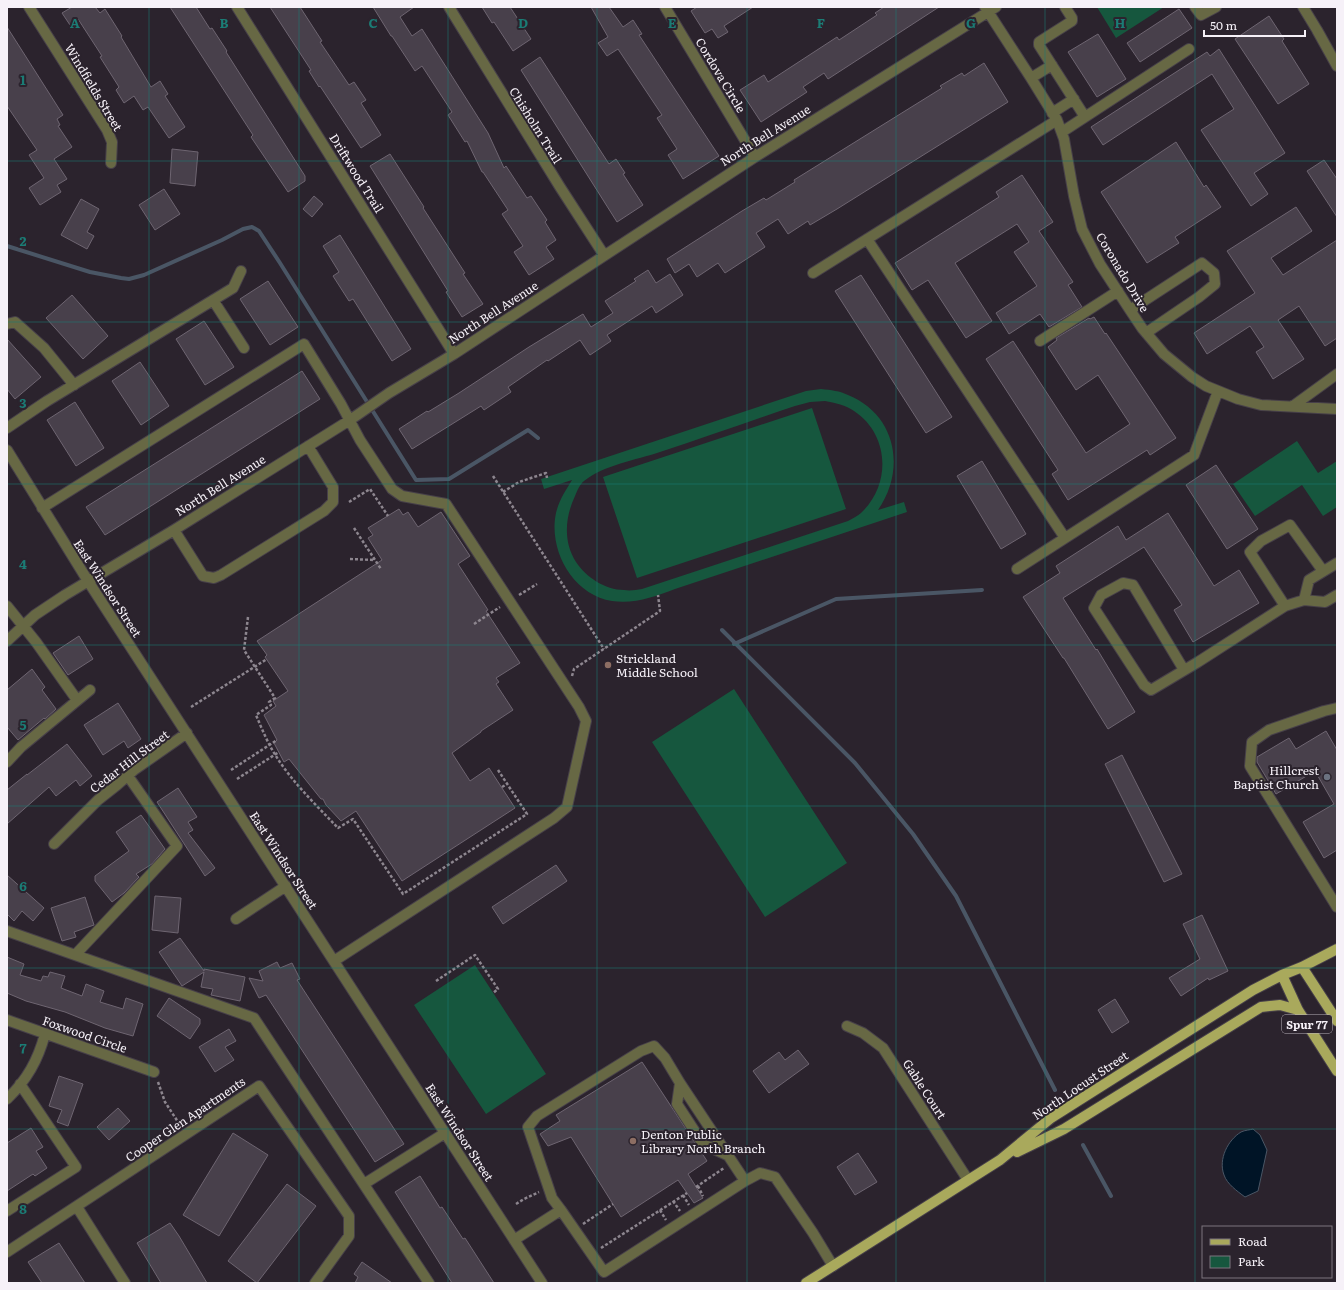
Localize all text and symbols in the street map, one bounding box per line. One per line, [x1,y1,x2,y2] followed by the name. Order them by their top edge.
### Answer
[1204,12,1305,38] scale bar
[70,13,80,32] text: A
[220,13,229,32] text: B
[368,13,378,32] text: C
[518,13,528,32] text: D
[668,13,677,32] text: E
[817,13,825,32] text: F
[966,13,976,32] text: G
[1115,13,1126,32] text: H
[1210,16,1237,34] text: 50 m
[691,34,751,116] street label: Cordova Circle
[61,40,127,134] street label: Windfields Street
[20,70,26,89] text: 1
[505,83,567,167] street label: Chisholm Trail
[716,100,814,170] street label: North Bell Avenue
[325,130,389,216] street label: Driftwood Trail
[1092,229,1154,315] street label: Coronado Drive
[20,231,27,250] text: 2
[445,276,541,348] street label: North Bell Avenue
[19,393,27,412] text: 3
[171,450,269,520] street label: North Bell Avenue
[70,536,146,641] street label: East Windsor Street
[19,554,27,573] text: 4
[616,649,698,681] place label: Strickland Middle School
[603,660,613,670] marker: Strickland Middle School
[19,715,27,734] text: 5
[86,725,173,797] street label: Cedar Hill Street
[1233,761,1319,793] place label: Hillcrest Baptist Church
[1322,772,1332,782] marker: Hillcrest Baptist Church
[246,808,322,913] street label: East Windsor Street
[19,876,27,895] text: 6
[40,1011,130,1057] street label: Foxwood Circle
[1282,1015,1332,1033] road number: Spur 77
[19,1038,27,1057] text: 7
[1028,1046,1132,1124] street label: North Locust Street
[899,1055,951,1123] street label: Gable Court
[121,1072,249,1166] street label: Cooper Glen Apartments
[422,1080,498,1185] street label: East Windsor Street
[641,1125,765,1157] place label: Denton Public Library North Branch
[628,1136,638,1146] marker: Denton Public Library North Branch
[19,1199,27,1218] text: 8
[1202,1226,1332,1278] legend
[1238,1232,1268,1250] text: Road
[1238,1252,1265,1270] text: Park

